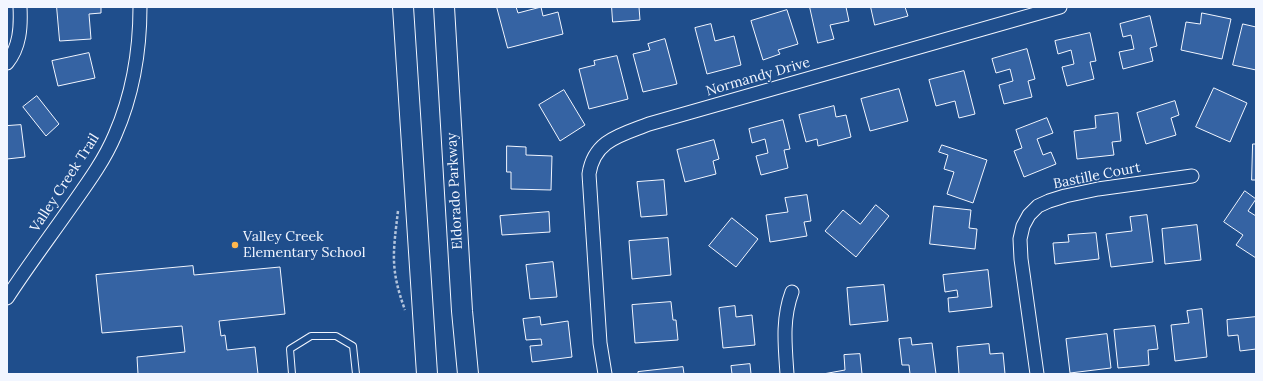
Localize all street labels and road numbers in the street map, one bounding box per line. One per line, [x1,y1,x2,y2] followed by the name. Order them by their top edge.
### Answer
[704,54,812,100] street label: Normandy Drive
[27,131,103,235] street label: Valley Creek Trail
[444,132,466,250] street label: Eldorado Parkway
[1052,159,1142,193] street label: Bastille Court

